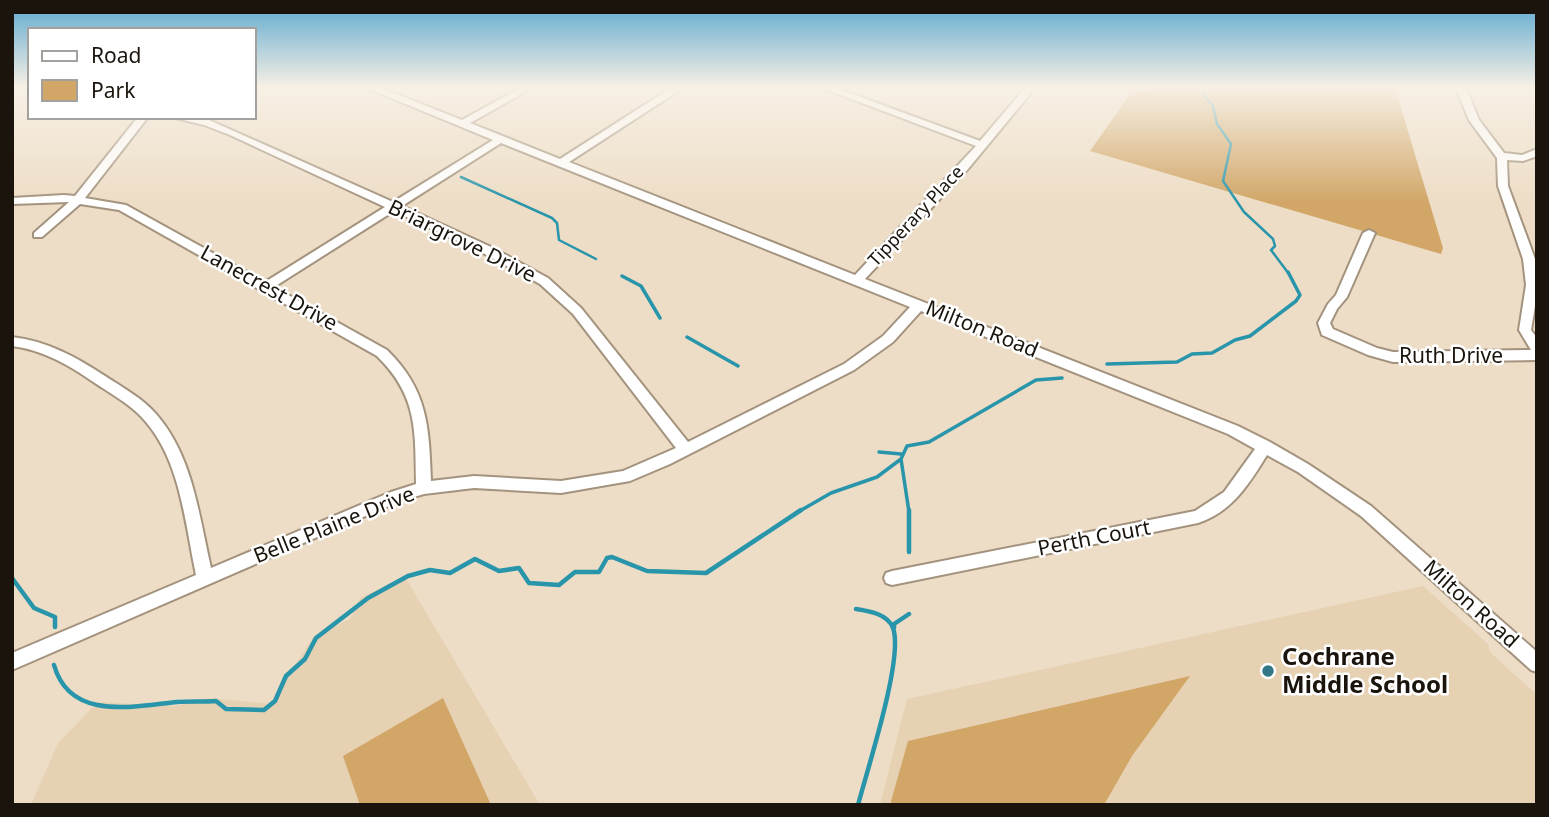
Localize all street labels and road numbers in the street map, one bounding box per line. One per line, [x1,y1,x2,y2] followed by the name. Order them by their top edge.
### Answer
[862,160,968,271] street label: Tipperary Place
[384,192,541,288] street label: Briargrove Drive
[196,238,343,336] street label: Lanecrest Drive
[922,293,1043,363] street label: Milton Road
[1399,341,1503,369] street label: Ruth Drive
[249,479,418,569] street label: Belle Plaine Drive
[1035,512,1153,562] street label: Perth Court
[1418,553,1525,654] street label: Milton Road

